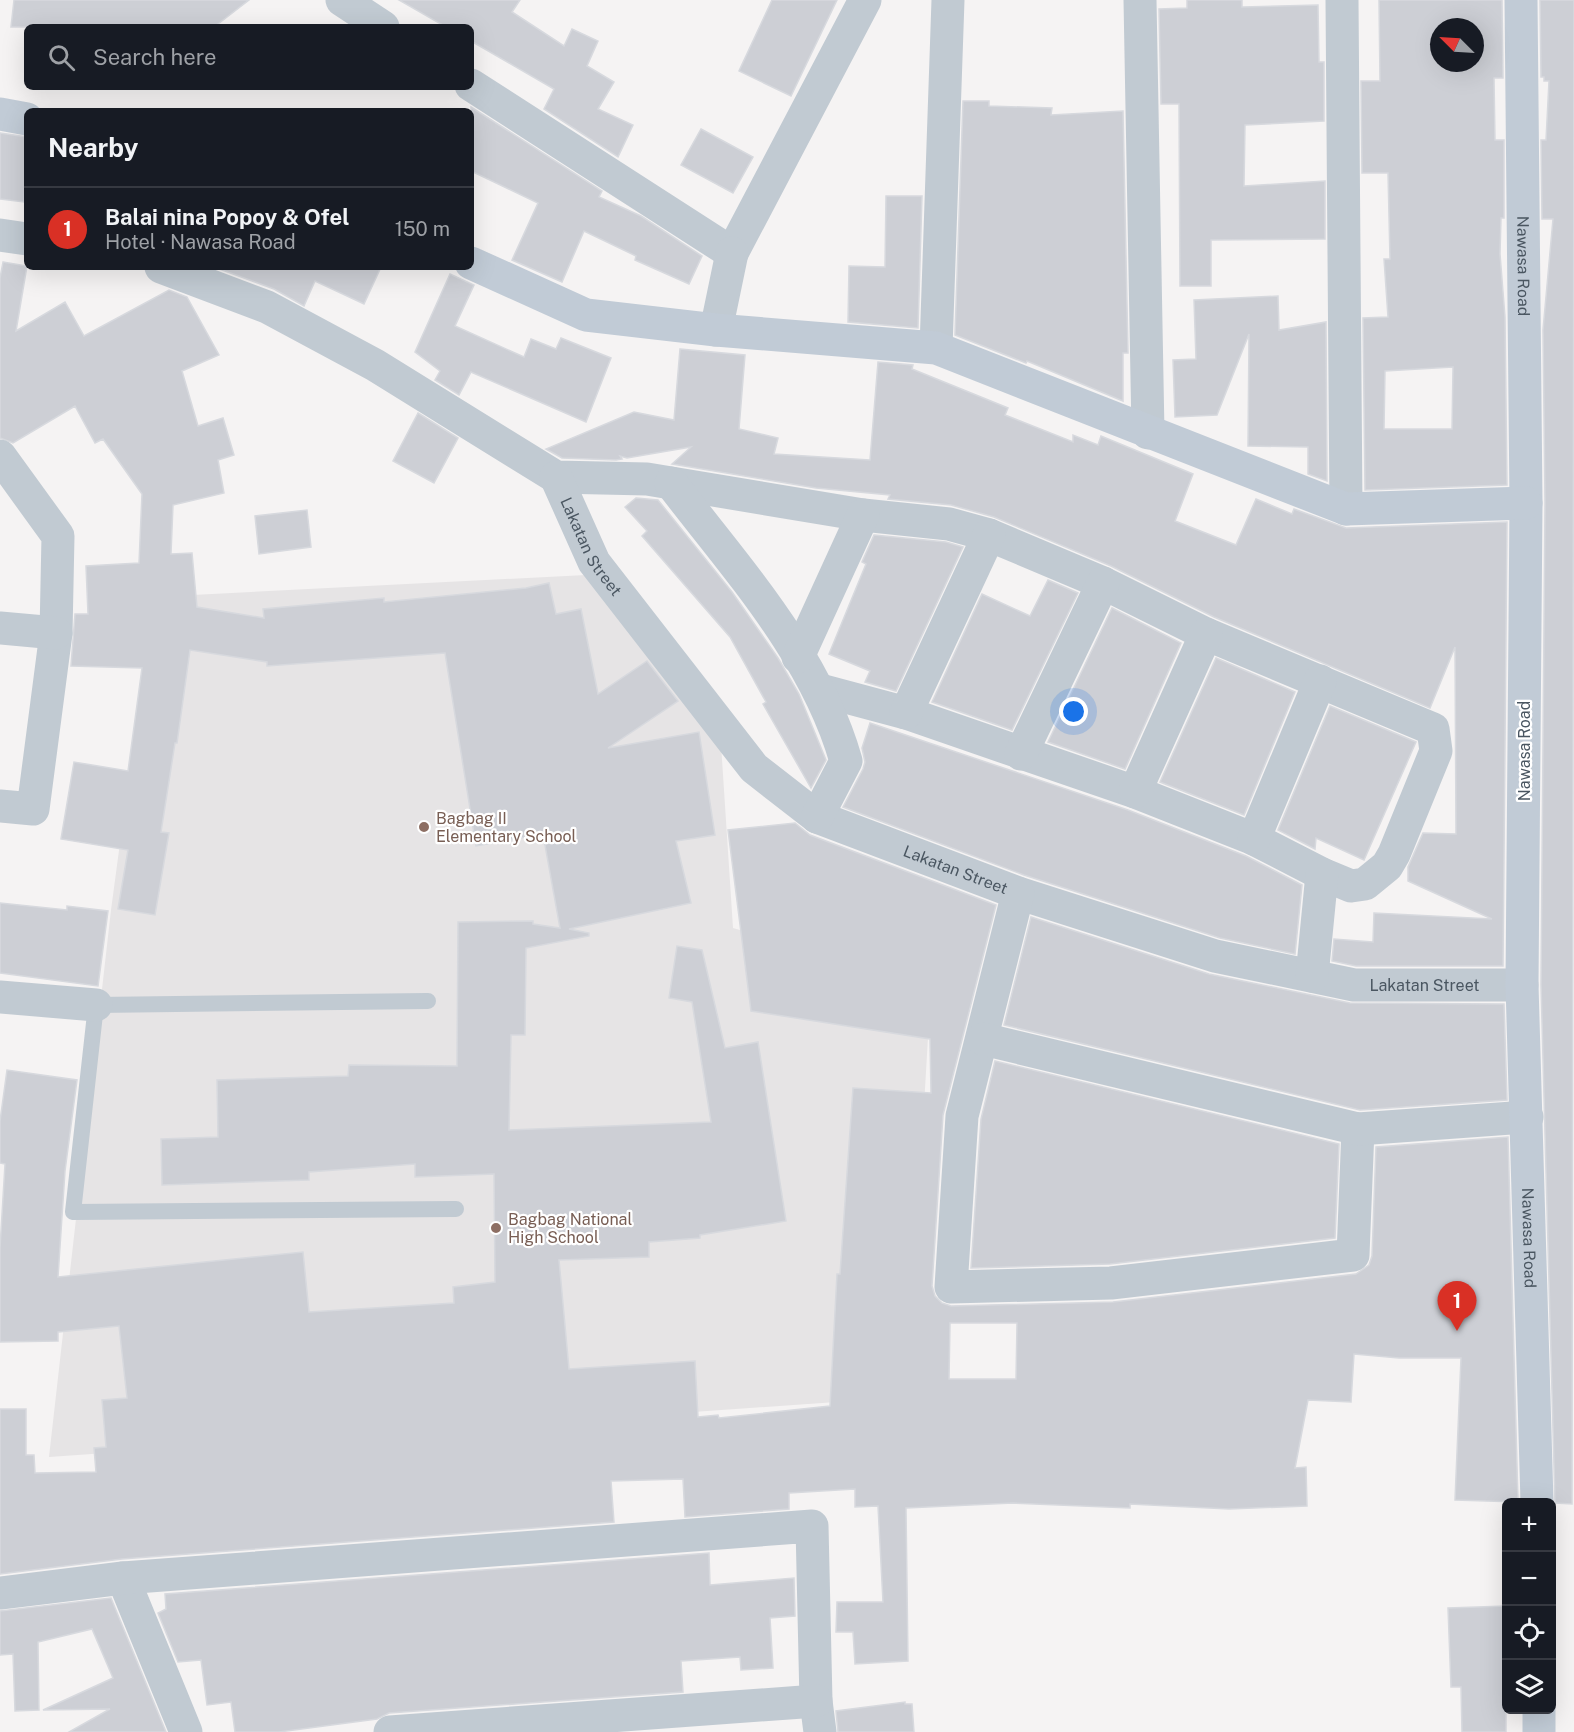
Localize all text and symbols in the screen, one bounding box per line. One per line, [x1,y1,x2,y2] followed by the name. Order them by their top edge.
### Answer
[1430,18,1484,72] north arrow
[24,24,474,90] search box
[45,41,78,74] icon: search
[93,44,217,70] text: Search here
[48,132,138,163] text: Nearby
[105,204,349,230] text: Balai nina Popoy & Ofel
[1513,216,1533,316] street label: Nawasa Road
[63,217,72,241] text: 1
[395,217,450,241] text: 150 m
[105,230,296,254] text: Hotel · Nawasa Road
[556,494,626,600] street label: Lakatan Street
[1059,697,1088,726] your location
[1515,701,1534,801] street label: Nawasa Road
[436,809,577,846] place label: Bagbag II Elementary School
[417,820,431,834] marker: Bagbag II Elementary School
[901,842,1010,898] street label: Lakatan Street
[1369,976,1480,995] street label: Lakatan Street
[1518,1187,1540,1288] street label: Nawasa Road
[508,1210,632,1247] place label: Bagbag National High School
[489,1221,503,1235] marker: Bagbag National High School
[1438,1282,1476,1331] pin: 1
[1502,1498,1556,1714] map controls
[1502,1498,1556,1552] button: +
[1502,1552,1556,1606] button: −
[1502,1606,1556,1660] button: locate
[1502,1660,1556,1714] button: layers

